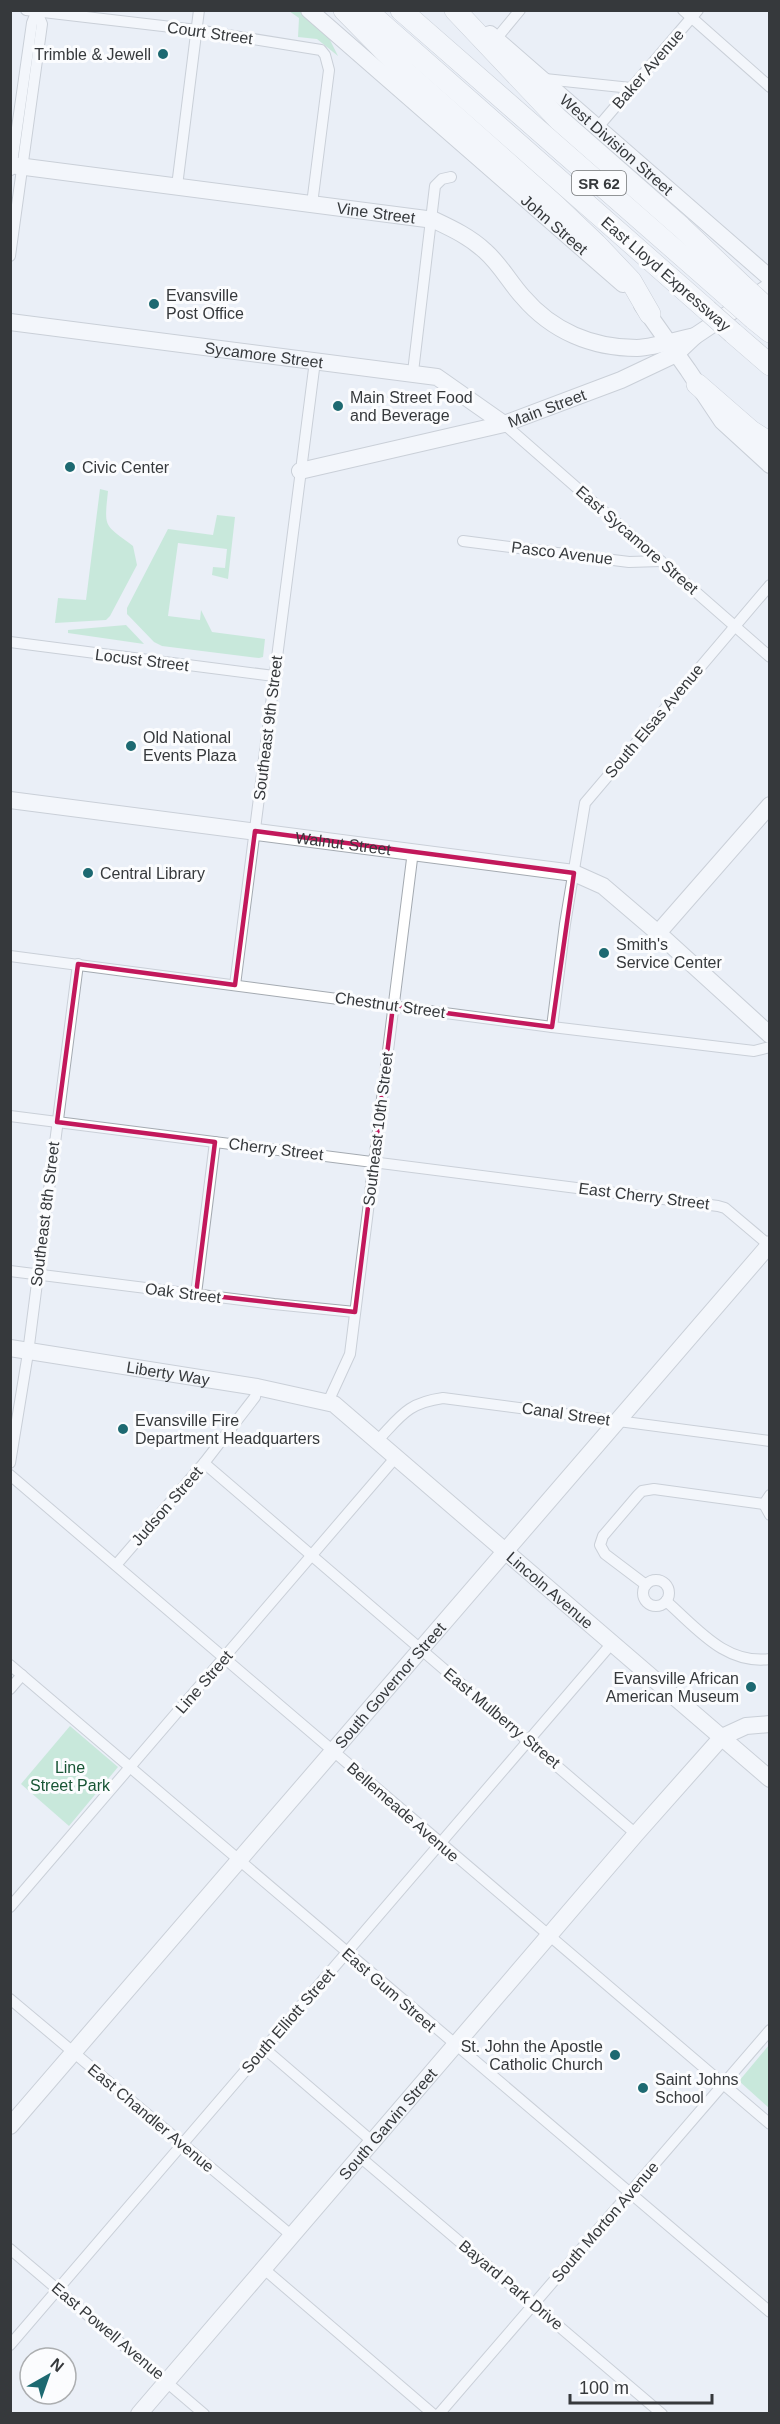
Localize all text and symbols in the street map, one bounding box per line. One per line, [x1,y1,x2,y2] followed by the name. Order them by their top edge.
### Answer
[166,19,254,47] street label: Court Street
[609,26,687,112] street label: Baker Avenue
[34,46,151,63] place label: Trimble & Jewell
[156,47,170,61] marker: Trimble & Jewell
[557,91,677,198] street label: West Division Street
[572,171,626,195] road number: SR 62
[518,191,591,258] street label: John Street
[336,199,417,226] street label: Vine Street
[598,213,734,335] street label: East Lloyd Expressway
[166,287,244,322] place label: Evansville Post Office
[147,297,161,311] marker: Evansville Post Office
[204,339,325,371] street label: Sycamore Street
[505,385,589,430] street label: Main Street
[350,389,473,424] place label: Main Street Food and Beverage
[331,399,345,413] marker: Main Street Food and Beverage
[82,459,170,476] place label: Civic Center
[63,460,77,474] marker: Civic Center
[573,483,702,598] street label: East Sycamore Street
[510,538,614,568] street label: Pasco Avenue
[94,646,190,674] street label: Locust Street
[251,654,285,801] street label: Southeast 9th Street
[602,661,707,781] street label: South Elsas Avenue
[143,729,236,764] place label: Old National Events Plaza
[124,739,138,753] marker: Old National Events Plaza
[294,829,393,858] street label: Walnut Street
[100,865,205,882] place label: Central Library
[81,866,95,880] marker: Central Library
[616,936,722,971] place label: Smith's Service Center
[597,946,611,960] marker: Smith's Service Center
[334,989,447,1021] street label: Chestnut Street
[360,1051,396,1207] street label: Southeast 10th Street
[228,1135,325,1163] street label: Cherry Street
[28,1140,62,1287] street label: Southeast 8th Street
[578,1180,711,1213] street label: East Cherry Street
[144,1280,223,1306] street label: Oak Street
[125,1358,211,1388] street label: Liberty Way
[521,1399,612,1429] street label: Canal Street
[135,1412,320,1447] place label: Evansville Fire Department Headquarters
[116,1422,130,1436] marker: Evansville Fire Department Headquarters
[128,1463,206,1549] street label: Judson Street
[504,1548,597,1632] street label: Lincoln Avenue
[331,1618,449,1751] street label: South Governor Street
[172,1647,236,1717] street label: Line Street
[441,1665,564,1772] street label: East Mulberry Street
[606,1670,739,1705] place label: Evansville African American Museum
[744,1680,758,1694] marker: Evansville African American Museum
[30,1759,111,1794] park label: Line Street Park
[344,1759,462,1865] street label: Bellemeade Avenue
[339,1945,440,2036] street label: East Gum Street
[238,1965,338,2077] street label: South Elliott Street
[461,2038,603,2073] place label: St. John the Apostle Catholic Church
[608,2048,622,2062] marker: St. John the Apostle Catholic Church
[85,2060,217,2176] street label: East Chandler Avenue
[335,2065,440,2183] street label: South Garvin Street
[655,2071,739,2106] place label: Saint Johns School
[636,2081,650,2095] marker: Saint Johns School
[548,2158,662,2286] street label: South Morton Avenue
[456,2237,566,2333] street label: Bayard Park Drive
[48,2279,168,2383] street label: East Powell Avenue
[18,2346,78,2406] north arrow
[47,2355,67,2375] text: N
[570,2367,712,2405] scale bar
[579,2378,629,2398] text: 100 m

